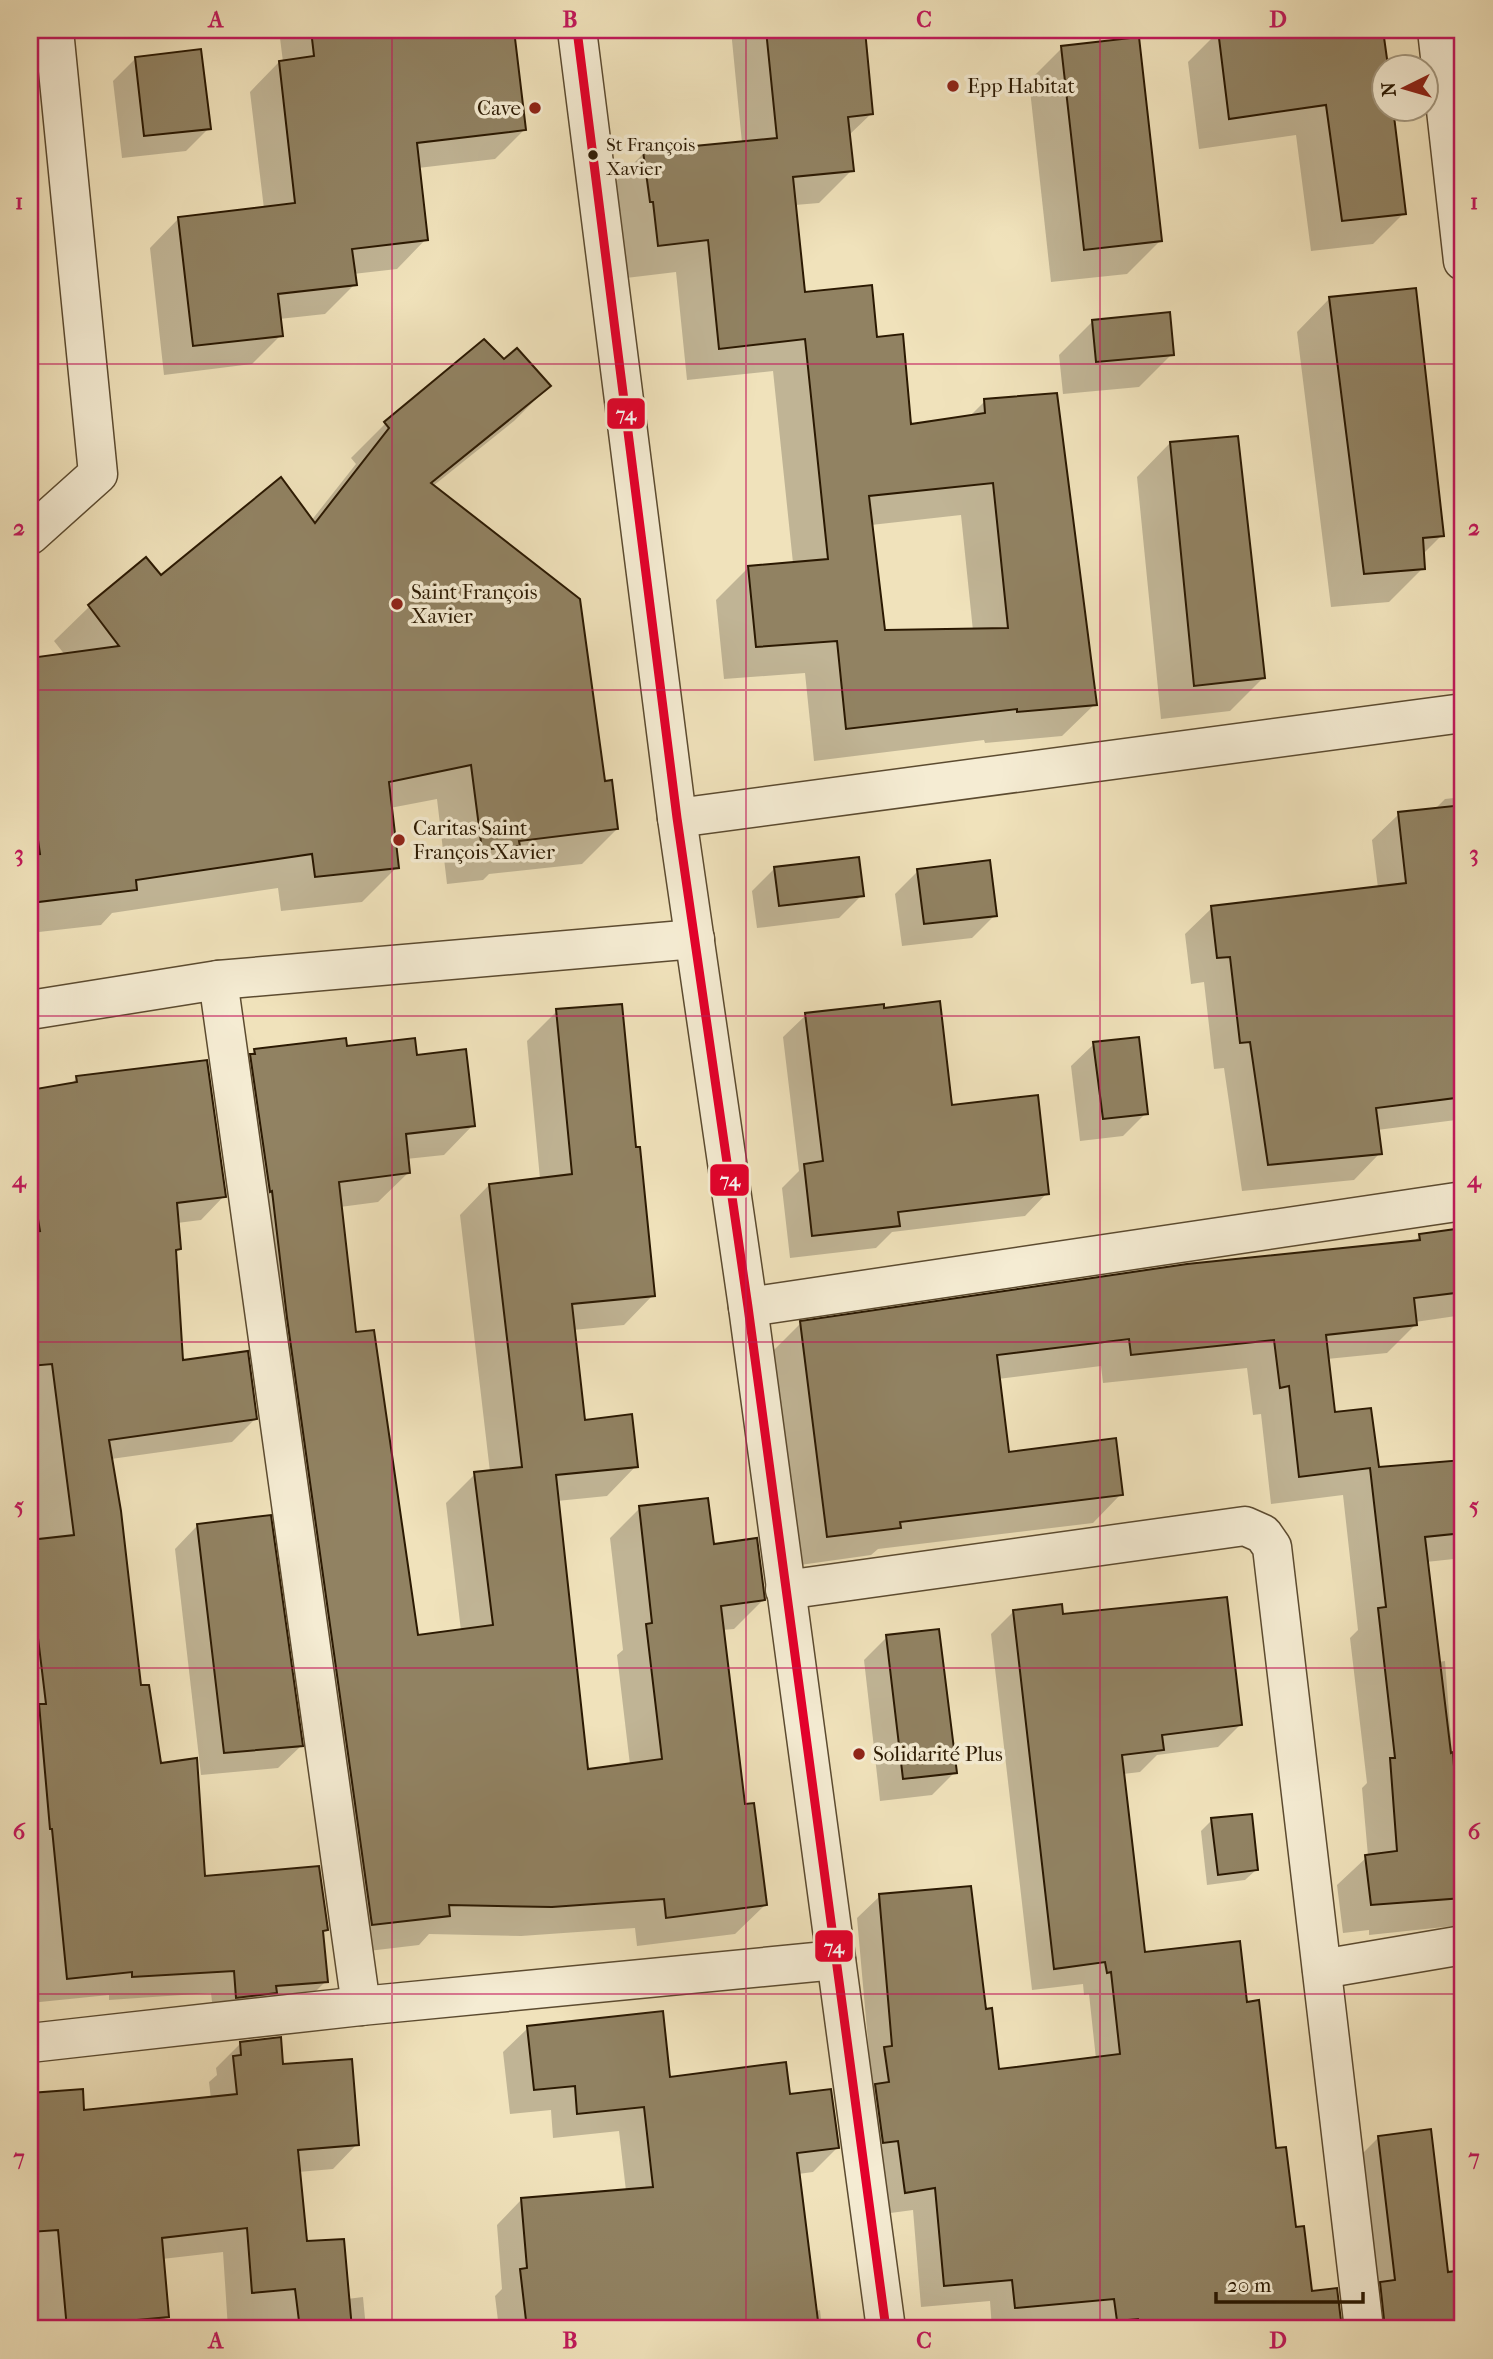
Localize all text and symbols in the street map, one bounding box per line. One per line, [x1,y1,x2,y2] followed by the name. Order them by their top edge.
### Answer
[207,6,225,33] text: A
[563,6,578,33] text: B
[916,6,932,33] text: C
[1269,6,1287,33] text: D
[1370,52,1440,122] north arrow
[967,74,1076,98] place label: Epp Habitat
[945,78,961,94] marker: Epp Habitat
[1377,81,1401,98] text: N
[477,96,521,120] place label: Cave
[527,100,543,116] marker: Cave
[606,134,695,180] place label: St François Xavier
[586,148,600,162] marker: St François Xavier
[15,188,23,215] text: 1
[1470,188,1478,215] text: 1
[606,397,646,430] line badge: 74
[615,403,637,425] text: 74
[13,514,25,541] text: 2
[1468,514,1480,541] text: 2
[411,580,538,628] place label: Saint François Xavier
[389,596,405,612] marker: Saint François Xavier
[413,816,555,864] place label: Caritas Saint François Xavier
[391,832,407,848] marker: Caritas Saint François Xavier
[14,840,24,867] text: 3
[1469,840,1479,867] text: 3
[709,1163,750,1197] line badge: 74
[11,1166,27,1193] text: 4
[1466,1166,1482,1193] text: 4
[719,1169,741,1191] text: 74
[14,1492,24,1519] text: 5
[1469,1492,1479,1519] text: 5
[873,1742,1003,1766] place label: Solidarité Plus
[851,1746,867,1762] marker: Solidarité Plus
[13,1818,26,1845] text: 6
[1468,1818,1481,1845] text: 6
[814,1929,854,1963] line badge: 74
[823,1936,845,1958] text: 74
[12,2144,25,2171] text: 7
[1467,2144,1480,2171] text: 7
[1216,2261,1364,2305] scale bar
[1227,2273,1272,2297] text: 20 m
[207,2327,225,2354] text: A
[563,2327,578,2354] text: B
[916,2327,932,2354] text: C
[1269,2327,1287,2354] text: D

